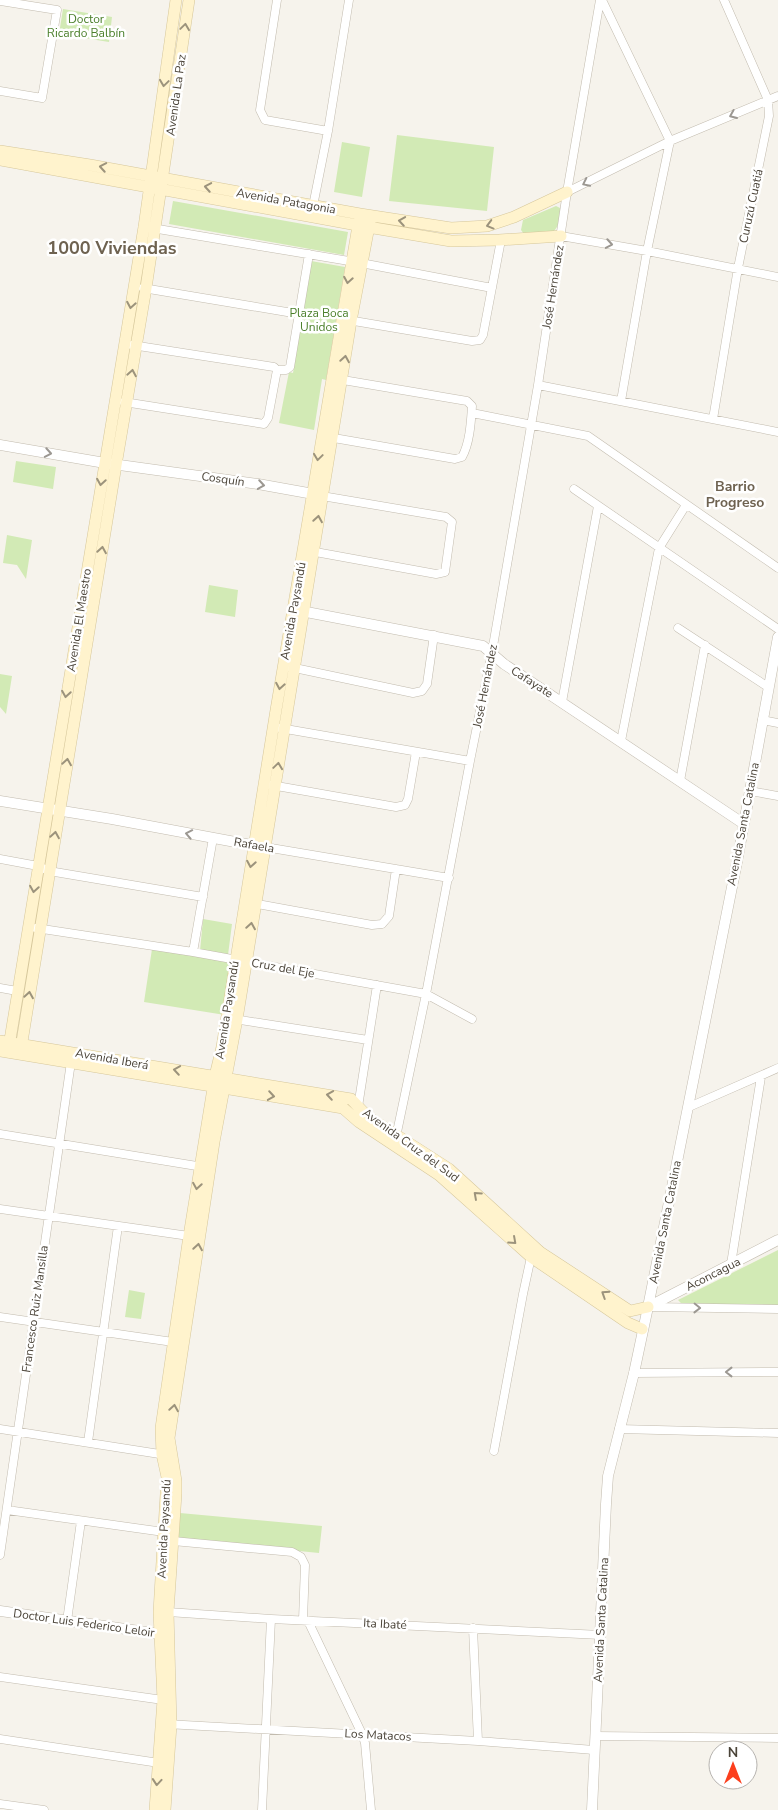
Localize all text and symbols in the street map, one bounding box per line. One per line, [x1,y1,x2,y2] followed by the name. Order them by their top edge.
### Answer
[47,11,125,41] park label: Doctor Ricardo Balbín
[179,23,190,31] one-way arrow
[162,53,190,137] street label: Avenida La Paz
[159,79,170,87] one-way arrow
[729,108,738,119] one-way arrow
[98,163,107,173] one-way arrow
[735,167,767,245] street label: Curuzú Cuatiá
[582,177,591,187] one-way arrow
[203,183,212,193] one-way arrow
[235,184,337,218] street label: Avenida Patagonia
[398,216,406,227] one-way arrow
[486,219,495,230] one-way arrow
[47,236,177,260] district label: 1000 Viviendas
[605,239,613,249] one-way arrow
[538,244,568,331] street label: José Hernández
[344,275,354,284] one-way arrow
[126,300,136,309] one-way arrow
[289,305,349,335] park label: Plaza Boca Unidos
[339,355,349,363] one-way arrow
[126,368,136,377] one-way arrow
[44,448,52,458] one-way arrow
[313,453,324,461] one-way arrow
[200,468,246,490] street label: Cosquín
[706,477,764,512] district label: Barrio Progreso
[97,478,107,487] one-way arrow
[256,479,265,489] one-way arrow
[313,515,323,524] one-way arrow
[96,546,107,554] one-way arrow
[277,561,309,661] street label: Avenida Paysandú
[63,567,95,673] street label: Avenida El Maestro
[469,643,501,730] street label: José Hernández
[508,662,556,702] street label: Cafayate
[275,682,285,691] one-way arrow
[62,690,72,699] one-way arrow
[61,758,71,767] one-way arrow
[723,761,763,887] street label: Avenida Santa Catalina
[272,762,283,770] one-way arrow
[185,829,194,839] one-way arrow
[50,831,60,839] one-way arrow
[232,834,276,856] street label: Rafaela
[247,860,257,868] one-way arrow
[30,885,40,893] one-way arrow
[246,922,256,931] one-way arrow
[250,955,316,981] street label: Cruz del Eje
[211,960,243,1060] street label: Avenida Paysandú
[24,991,34,1000] one-way arrow
[74,1045,150,1073] street label: Avenida Iberá
[172,1065,181,1075] one-way arrow
[268,1090,276,1101] one-way arrow
[326,1091,335,1101] one-way arrow
[359,1104,463,1186] street label: Avenida Cruz del Sud
[645,1159,685,1285] street label: Avenida Santa Catalina
[193,1181,203,1190] one-way arrow
[473,1192,482,1201] one-way arrow
[508,1236,517,1245] one-way arrow
[192,1243,203,1251] one-way arrow
[18,1244,52,1374] street label: Francesco Ruiz Mansilla
[683,1253,743,1295] street label: Aconcagua
[601,1291,610,1300] one-way arrow
[694,1303,701,1313] one-way arrow
[725,1367,733,1377] one-way arrow
[168,1404,178,1412] one-way arrow
[153,1479,175,1579] street label: Avenida Paysandú
[590,1557,612,1683] street label: Avenida Santa Catalina
[12,1605,156,1641] street label: Doctor Luis Federico Leloir
[363,1615,407,1633] street label: Ita Ibaté
[344,1725,412,1745] street label: Los Matacos
[708,1740,758,1790] north arrow
[728,1743,738,1762] text: N
[152,1778,163,1786] one-way arrow

